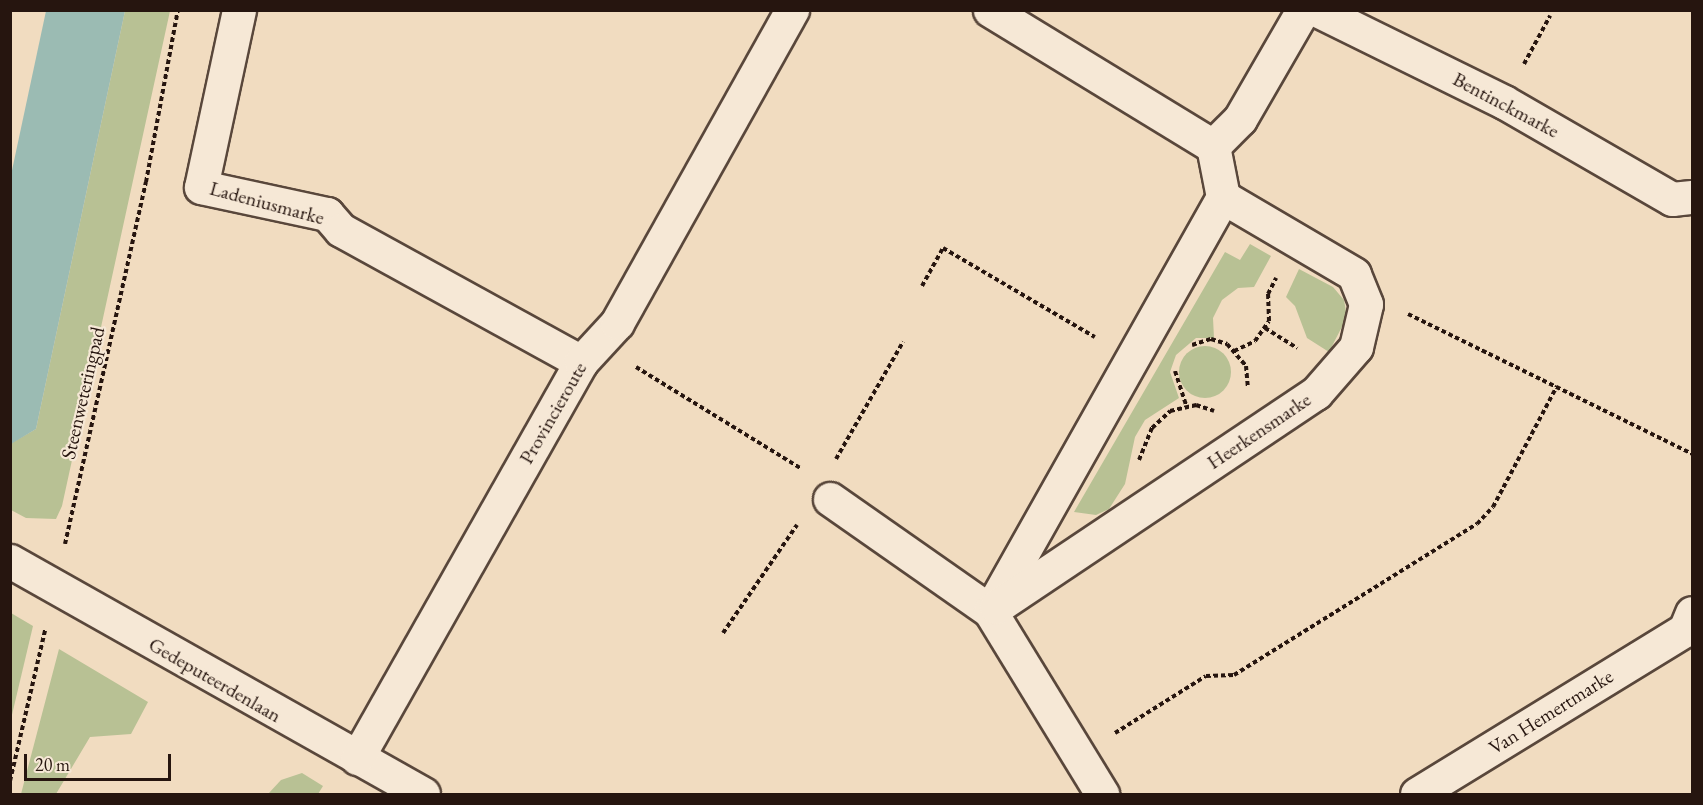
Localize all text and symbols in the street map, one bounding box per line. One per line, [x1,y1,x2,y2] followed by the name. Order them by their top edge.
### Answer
[1449,67,1563,143] street label: Bentinckmarke
[207,176,327,230] street label: Ladeniusmarke
[56,325,110,461] street label: Steenweteringpad
[514,358,592,468] street label: Provincieroute
[1203,388,1315,474] street label: Heerkensmarke
[144,632,286,728] street label: Gedeputeerdenlaan
[1485,664,1617,760] street label: Van Hemertmarke
[27,742,174,780] scale bar
[35,753,70,776] text: 20 m

